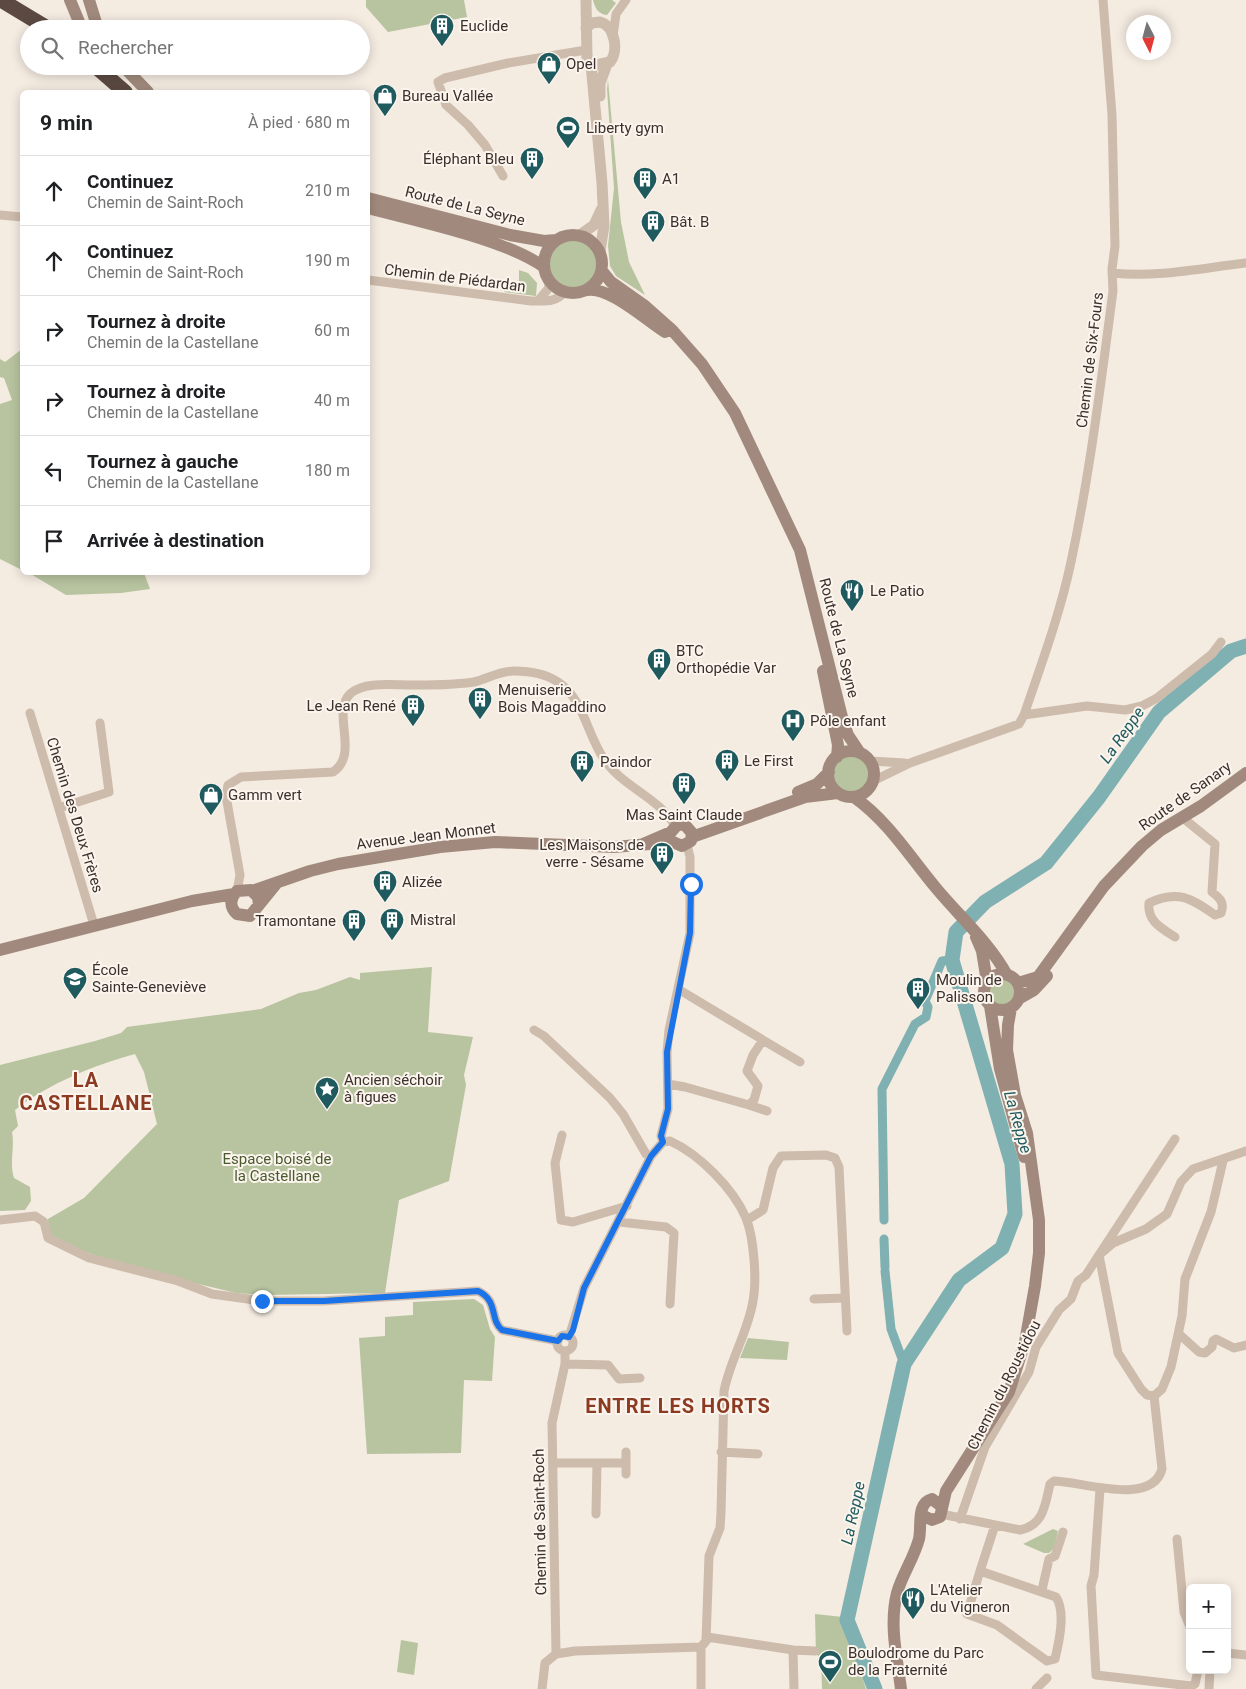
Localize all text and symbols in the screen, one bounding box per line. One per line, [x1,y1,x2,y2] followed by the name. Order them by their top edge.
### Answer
[429,13,455,47] building icon: Euclide
[1126,15,1171,60] north arrow
[460,17,508,35] place label: Euclide
[20,20,370,75] search box
[38,34,66,62] icon: search
[78,36,173,59] text: Rechercher
[536,51,562,85] shop icon: Opel
[566,55,596,73] place label: Opel
[372,83,398,117] shop icon: Bureau Vallée
[402,87,493,105] place label: Bureau Vallée
[40,111,93,135] text: 9 min
[248,113,350,132] text: À pied · 680 m
[555,115,581,149] sports icon: Liberty gym
[586,119,664,137] place label: Liberty gym
[519,146,545,180] building icon: Éléphant Bleu
[423,150,514,168] place label: Éléphant Bleu
[632,166,658,200] building icon: A1
[87,170,173,193] text: Continuez
[662,170,680,188] place label: A1
[40,177,68,205] icon: ahead
[305,181,350,200] text: 210 m
[403,182,527,230] street label: Route de La Seyne
[87,193,244,212] text: Chemin de Saint-Roch
[640,209,666,243] building icon: Bât. B
[670,213,709,231] place label: Bât. B
[87,240,173,263] text: Continuez
[40,247,68,275] icon: ahead
[305,251,350,270] text: 190 m
[383,260,527,296] street label: Chemin de Piédardan
[87,263,244,282] text: Chemin de Saint-Roch
[1073,291,1107,429] street label: Chemin de Six-Fours
[87,310,226,333] text: Tournez à droite
[40,317,68,345] icon: right
[314,321,350,340] text: 60 m
[87,333,258,352] text: Chemin de la Castellane
[87,380,226,403] text: Tournez à droite
[40,387,68,415] icon: right
[314,391,350,410] text: 40 m
[87,403,258,422] text: Chemin de la Castellane
[87,450,238,473] text: Tournez à gauche
[40,457,68,485] icon: left
[305,461,350,480] text: 180 m
[87,473,258,492] text: Chemin de la Castellane
[40,527,68,555] icon: arrive
[87,529,264,552] text: Arrivée à destination
[815,576,863,700] street label: Route de La Seyne
[839,578,865,612] restaurant icon: Le Patio
[870,582,924,600] place label: Le Patio
[676,642,776,677] place label: BTC Orthopédie Var
[646,647,672,681] building icon: BTC Orthopédie Var
[498,681,606,716] place label: Menuiserie Bois Magaddino
[467,686,493,720] building icon: Menuiserie Bois Magaddino
[400,693,426,727] building icon: Le Jean René
[306,697,396,715] place label: Le Jean René
[1096,703,1148,767] water label: La Reppe
[780,708,806,742] hospital icon: Pôle enfant
[810,712,886,730] place label: Pôle enfant
[43,735,107,895] street label: Chemin des Deux Frères
[714,748,740,782] building icon: Le First
[569,749,595,783] building icon: Paindor
[744,752,794,770] place label: Le First
[600,753,652,771] place label: Paindor
[1135,757,1235,835] street label: Route de Sanary
[671,771,697,805] building icon: Mas Saint Claude
[198,782,224,816] shop icon: Gamm vert
[228,786,302,804] place label: Gamm vert
[626,806,742,824] place label: Mas Saint Claude
[355,819,497,853] street label: Avenue Jean Monnet
[539,836,644,871] place label: Les Maisons de verre - Sésame
[649,841,675,875] building icon: Les Maisons de verre - Sésame
[372,869,398,903] building icon: Alizée
[402,873,442,891] place label: Alizée
[680,873,703,896] route start
[379,907,405,941] building icon: Mistral
[341,908,367,942] building icon: Tramontane
[410,911,456,929] place label: Mistral
[255,912,336,930] place label: Tramontane
[92,961,206,996] place label: École Sainte-Geneviève
[62,966,88,1000] school or university icon: École Sainte-Geneviève
[936,971,1002,1006] place label: Moulin de Palisson
[905,976,931,1010] building icon: Moulin de Palisson
[19,1068,153,1115] district label: LA CASTELLANE
[344,1071,443,1106] place label: Ancien séchoir à figues
[314,1076,340,1110] place icon: Ancien séchoir à figues
[1000,1089,1036,1155] water label: La Reppe
[223,1150,331,1185] park label: Espace boisé de la Castellane
[251,1290,274,1313] route end
[964,1317,1044,1453] street label: Chemin du Roustidou
[585,1394,771,1418] district label: ENTRE LES HORTS
[530,1448,550,1596] street label: Chemin de Saint-Roch
[837,1480,869,1546] water label: La Reppe
[930,1581,1010,1616] place label: L'Atelier du Vigneron
[1186,1584,1231,1674] map controls
[1186,1584,1231,1629] button: +
[900,1586,926,1620] restaurant icon: L'Atelier du Vigneron
[1186,1629,1231,1674] button: −
[848,1644,984,1679] place label: Boulodrome du Parc de la Fraternité
[817,1649,843,1683] sports icon: Boulodrome du Parc de la Fraternité

